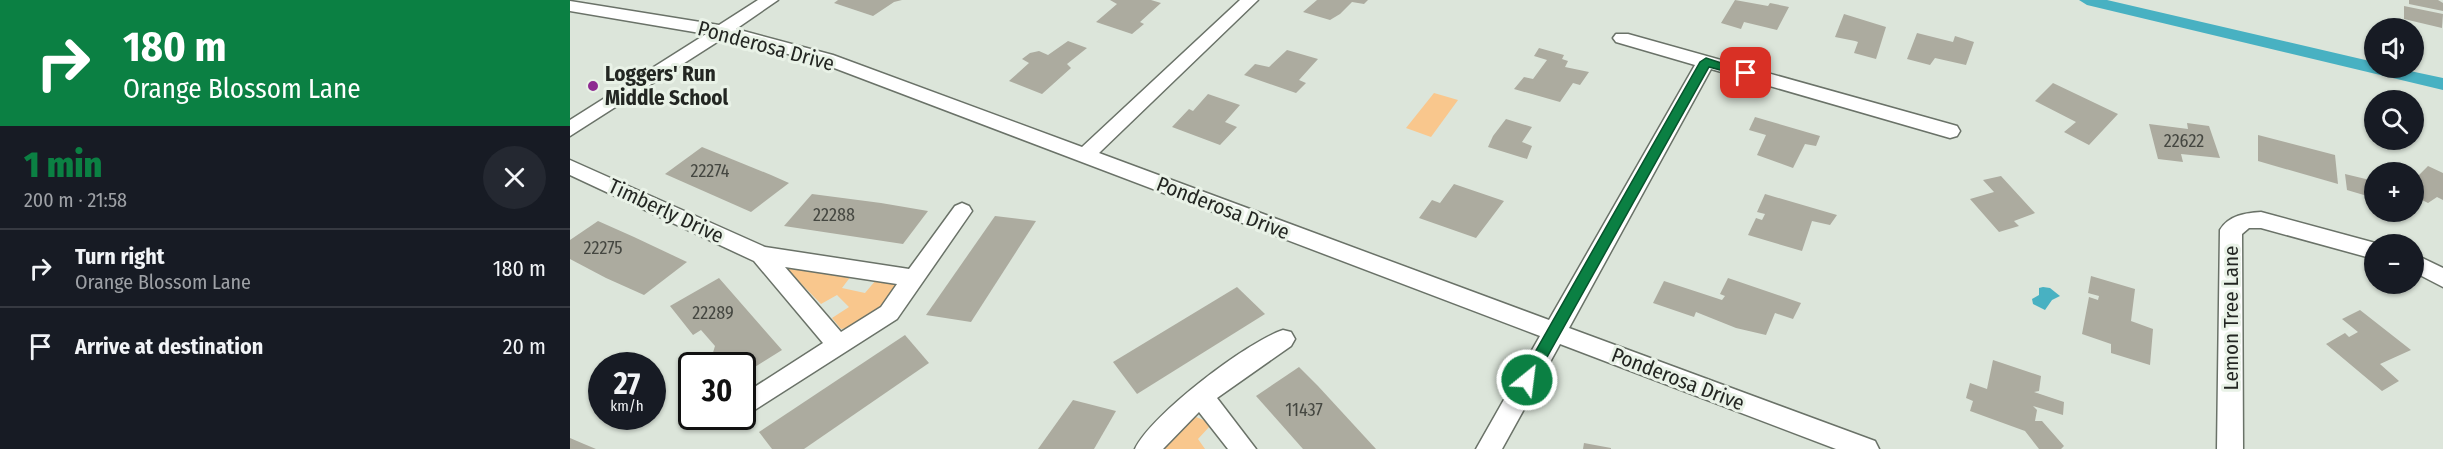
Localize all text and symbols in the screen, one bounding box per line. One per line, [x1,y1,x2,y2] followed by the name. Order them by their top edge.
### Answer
[695,15,837,77] street label: Ponderosa Drive
[2364,18,2424,294] map controls
[2364,18,2424,78] button: sound
[123,22,227,72] text: 180 m
[24,24,102,102] icon: right
[1720,47,1771,98] pin
[1729,56,1762,89] icon: arrive
[605,61,729,111] place label: Loggers' Run Middle School
[123,73,361,105] text: Orange Blossom Lane
[586,79,600,93] marker: Loggers' Run Middle School
[2364,90,2424,150] button: search
[2164,130,2204,152] house number: 22622
[24,143,102,187] text: 1 min
[483,146,546,209] button: close
[690,160,730,182] house number: 22274
[2364,162,2424,222] button: +
[1153,171,1293,245] street label: Ponderosa Drive
[604,173,728,249] street label: Timberly Drive
[24,188,127,212] text: 200 m · 21:58
[813,204,855,226] house number: 22288
[2364,234,2424,294] button: −
[584,237,623,259] house number: 22275
[75,243,164,270] text: Turn right
[2218,246,2244,390] street label: Lemon Tree Lane
[24,252,57,285] icon: right
[493,255,546,282] text: 180 m
[75,270,251,294] text: Orange Blossom Lane
[692,302,734,324] house number: 22289
[24,330,57,363] icon: arrive
[75,333,263,360] text: Arrive at destination
[503,333,546,360] text: 20 m
[1608,342,1748,416] street label: Ponderosa Drive
[1495,348,1559,412] position arrow
[678,352,756,430] speed limit sign: 30
[614,366,640,402] text: 27
[610,397,644,415] text: km/h
[1285,399,1323,421] house number: 11437

